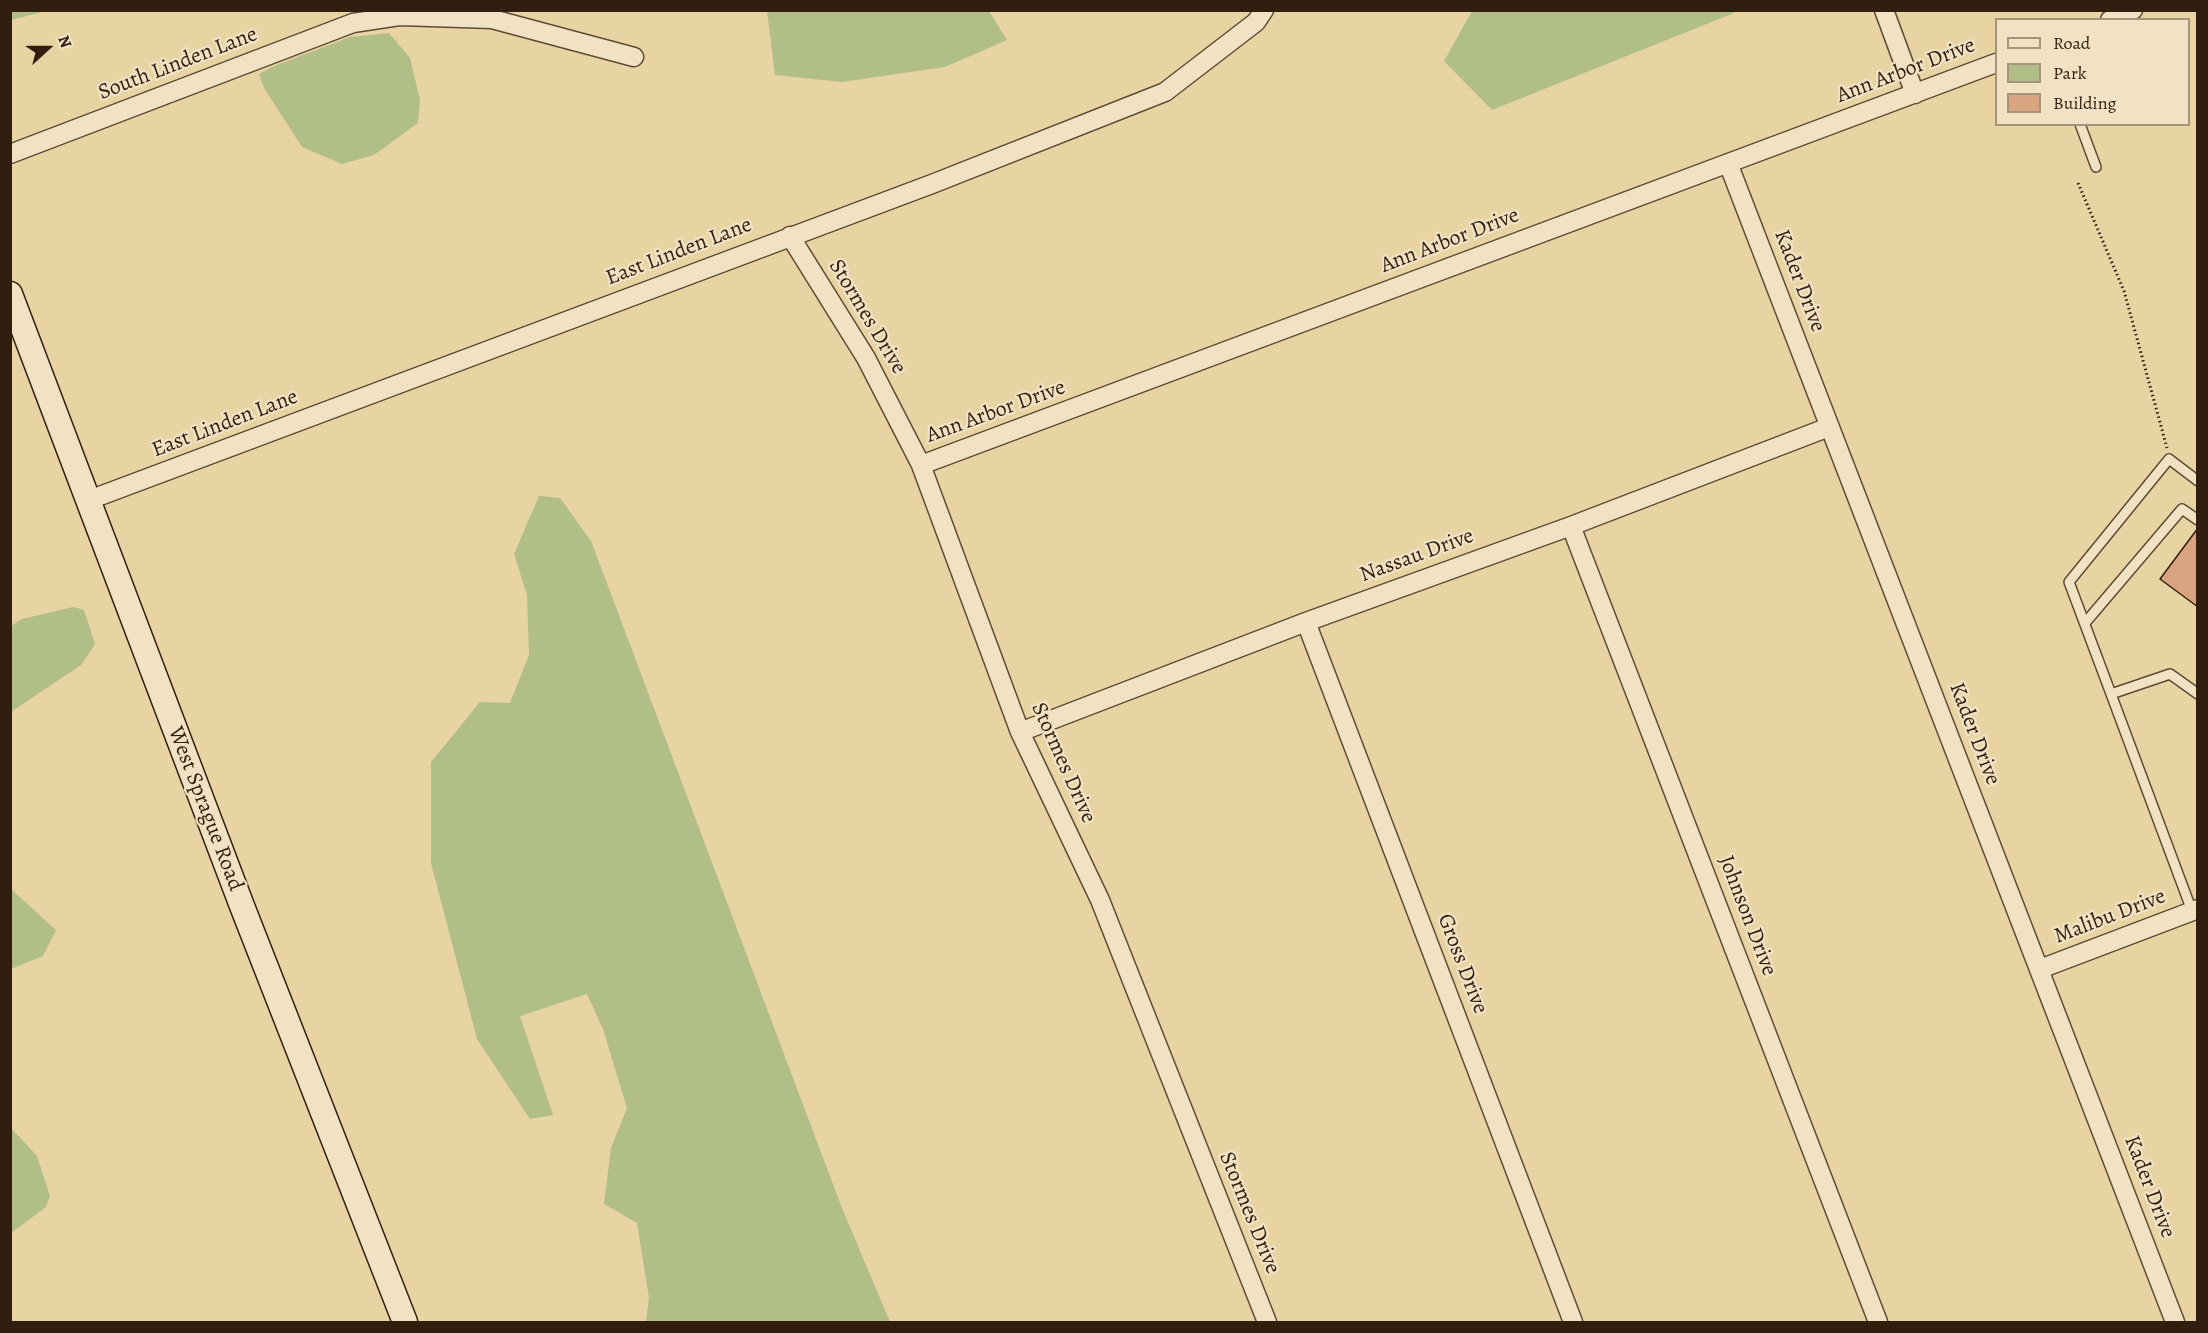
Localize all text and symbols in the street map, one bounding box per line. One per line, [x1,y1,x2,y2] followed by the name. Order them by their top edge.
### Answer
[18,18,78,78] north arrow
[1995,18,2190,126] legend
[95,22,261,106] street label: South Linden Lane
[2053,31,2090,55] text: Road
[52,32,77,51] text: N
[1833,33,1979,109] street label: Ann Arbor Drive
[2053,61,2087,85] text: Park
[2053,91,2117,115] text: Building
[1377,203,1523,279] street label: Ann Arbor Drive
[602,212,756,292] street label: East Linden Lane
[1767,226,1831,336] street label: Kader Drive
[822,255,912,379] street label: Stormes Drive
[923,375,1069,449] street label: Ann Arbor Drive
[148,384,302,464] street label: East Linden Lane
[1356,523,1478,589] street label: Nassau Drive
[1942,679,2006,789] street label: Kader Drive
[1025,699,1101,827] street label: Stormes Drive
[162,723,248,895] street label: West Sprague Road
[1712,852,1782,980] street label: Johnson Drive
[2051,884,2169,950] street label: Malibu Drive
[1431,910,1493,1018] street label: Gross Drive
[2117,1132,2181,1242] street label: Kader Drive
[1213,1148,1285,1278] street label: Stormes Drive

